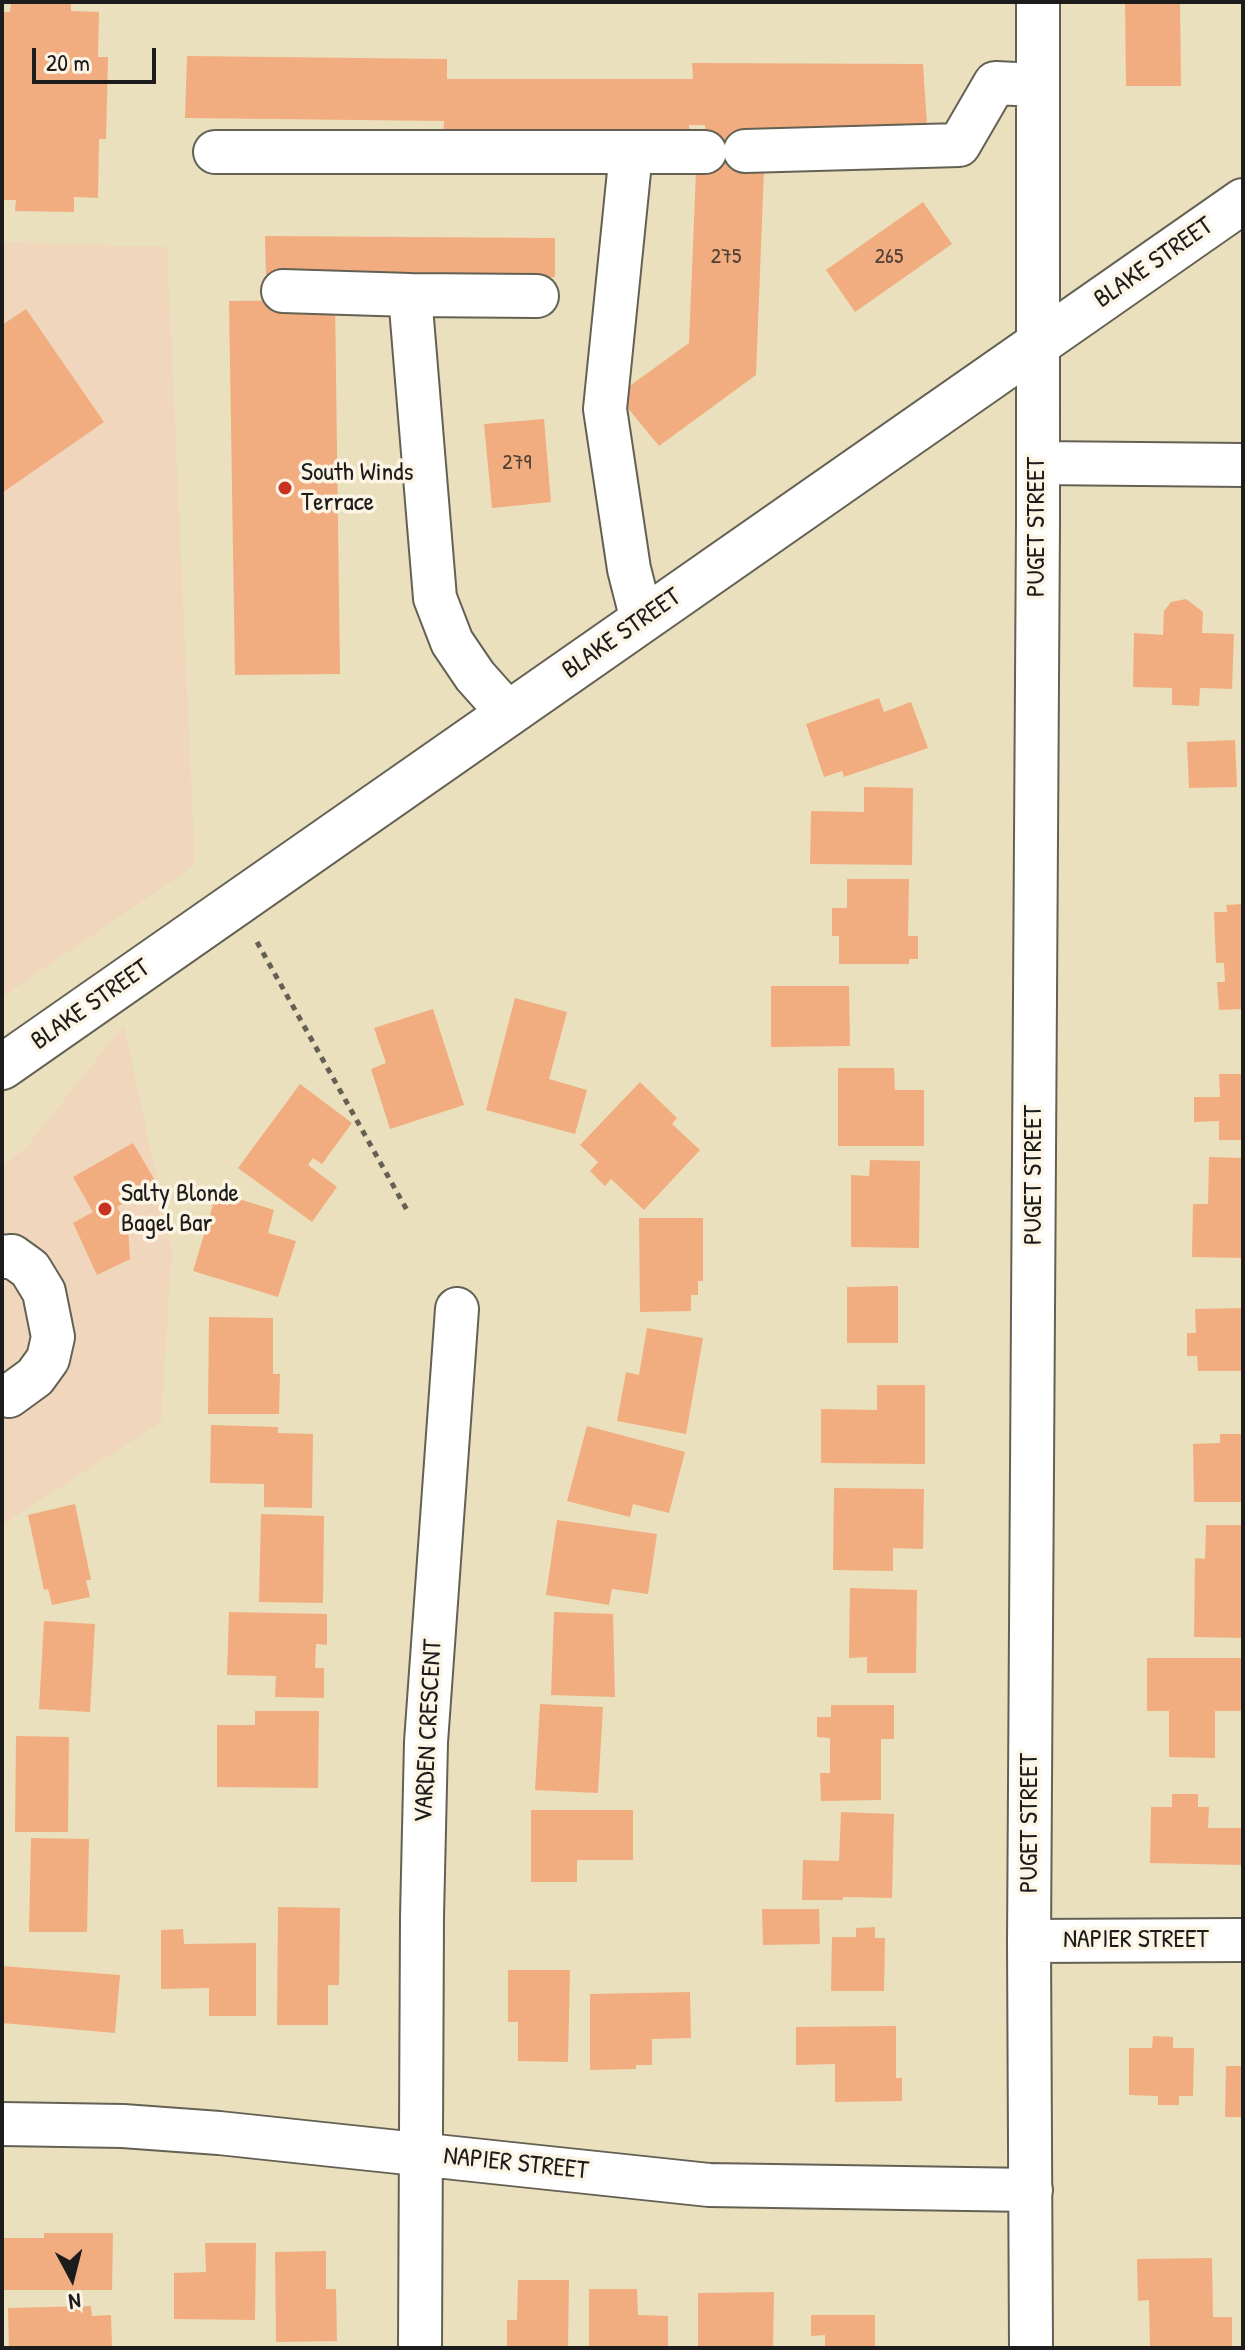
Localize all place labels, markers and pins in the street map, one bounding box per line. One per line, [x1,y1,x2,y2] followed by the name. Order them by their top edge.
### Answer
[301,457,413,518] place label: South Winds Terrace
[276,479,294,497] marker: South Winds Terrace
[121,1178,239,1240] place label: Salty Blonde Bagel Bar
[96,1200,114,1218] marker: Salty Blonde Bagel Bar

